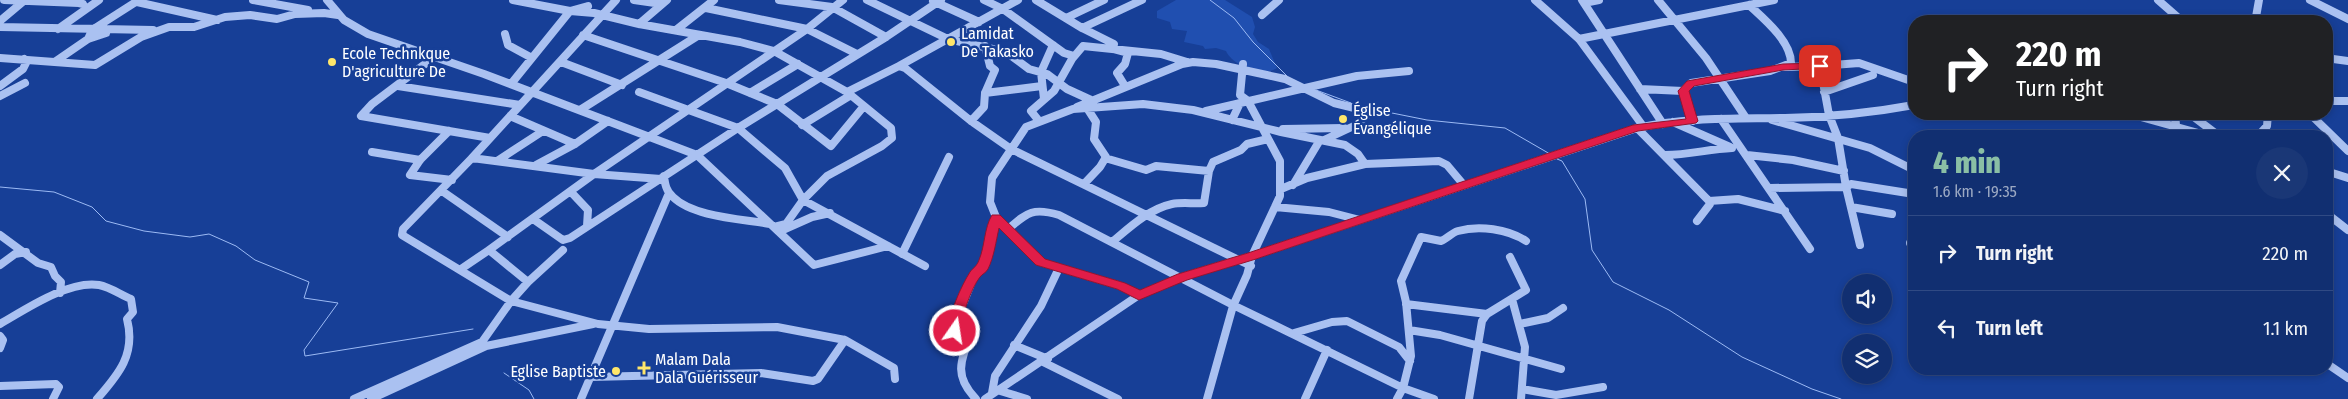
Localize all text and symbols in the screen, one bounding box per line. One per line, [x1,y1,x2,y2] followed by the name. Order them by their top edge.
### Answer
[961,24,1034,61] place label: Lamidat De Takasko
[2016,33,2102,75] text: 220 m
[1933,35,1998,100] icon: right
[945,36,957,48] marker: Lamidat De Takasko
[342,44,450,81] place label: Ecole Technkque D'agriculture De
[1799,45,1841,87] pin
[1806,52,1834,80] icon: arrive
[326,56,338,68] marker: Ecole Technkque D'agriculture De
[2016,75,2104,102] text: Turn right
[1353,101,1432,138] place label: Église Évangélique
[1337,113,1349,125] marker: Église Évangélique
[1933,145,2001,181] text: 4 min
[2256,147,2308,199] button: close
[1933,182,2017,201] text: 1.6 km · 19:35
[1933,239,1961,267] icon: right
[1976,242,2053,265] text: Turn right
[2262,242,2308,265] text: 220 m
[1842,274,1892,384] map controls
[1842,274,1892,324] button: sound
[928,304,980,356] position arrow
[1933,314,1961,342] icon: left
[1976,317,2043,340] text: Turn left
[2263,317,2308,340] text: 1.1 km
[1842,334,1892,384] button: layers
[655,350,758,387] place label: Malam Dala Dala Guérisseur
[637,361,651,375] marker: Malam Dala Dala Guérisseur
[510,362,606,381] place label: Eglise Baptiste
[610,365,622,377] marker: Eglise Baptiste

